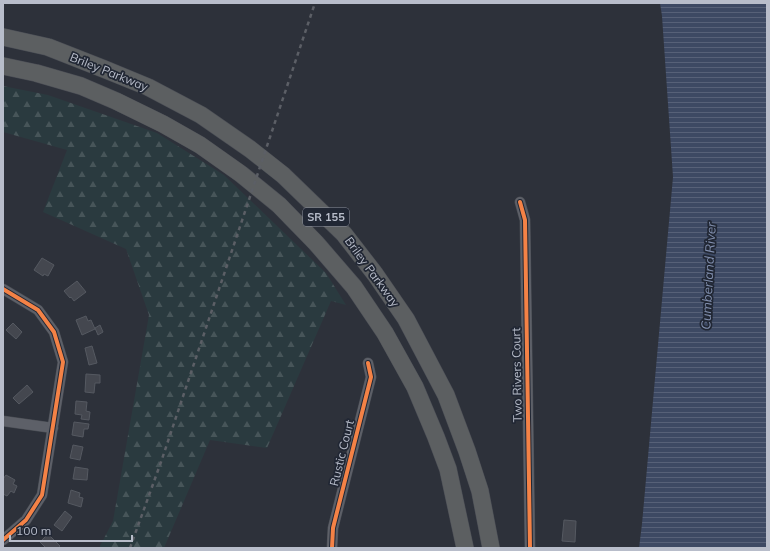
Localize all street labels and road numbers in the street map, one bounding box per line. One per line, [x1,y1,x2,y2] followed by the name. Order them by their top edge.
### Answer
[68,49,151,94] street label: Briley Parkway
[303,208,349,226] road number: SR 155
[342,234,403,310] street label: Briley Parkway
[508,328,525,422] street label: Two Rivers Court
[326,418,357,488] street label: Rustic Court

